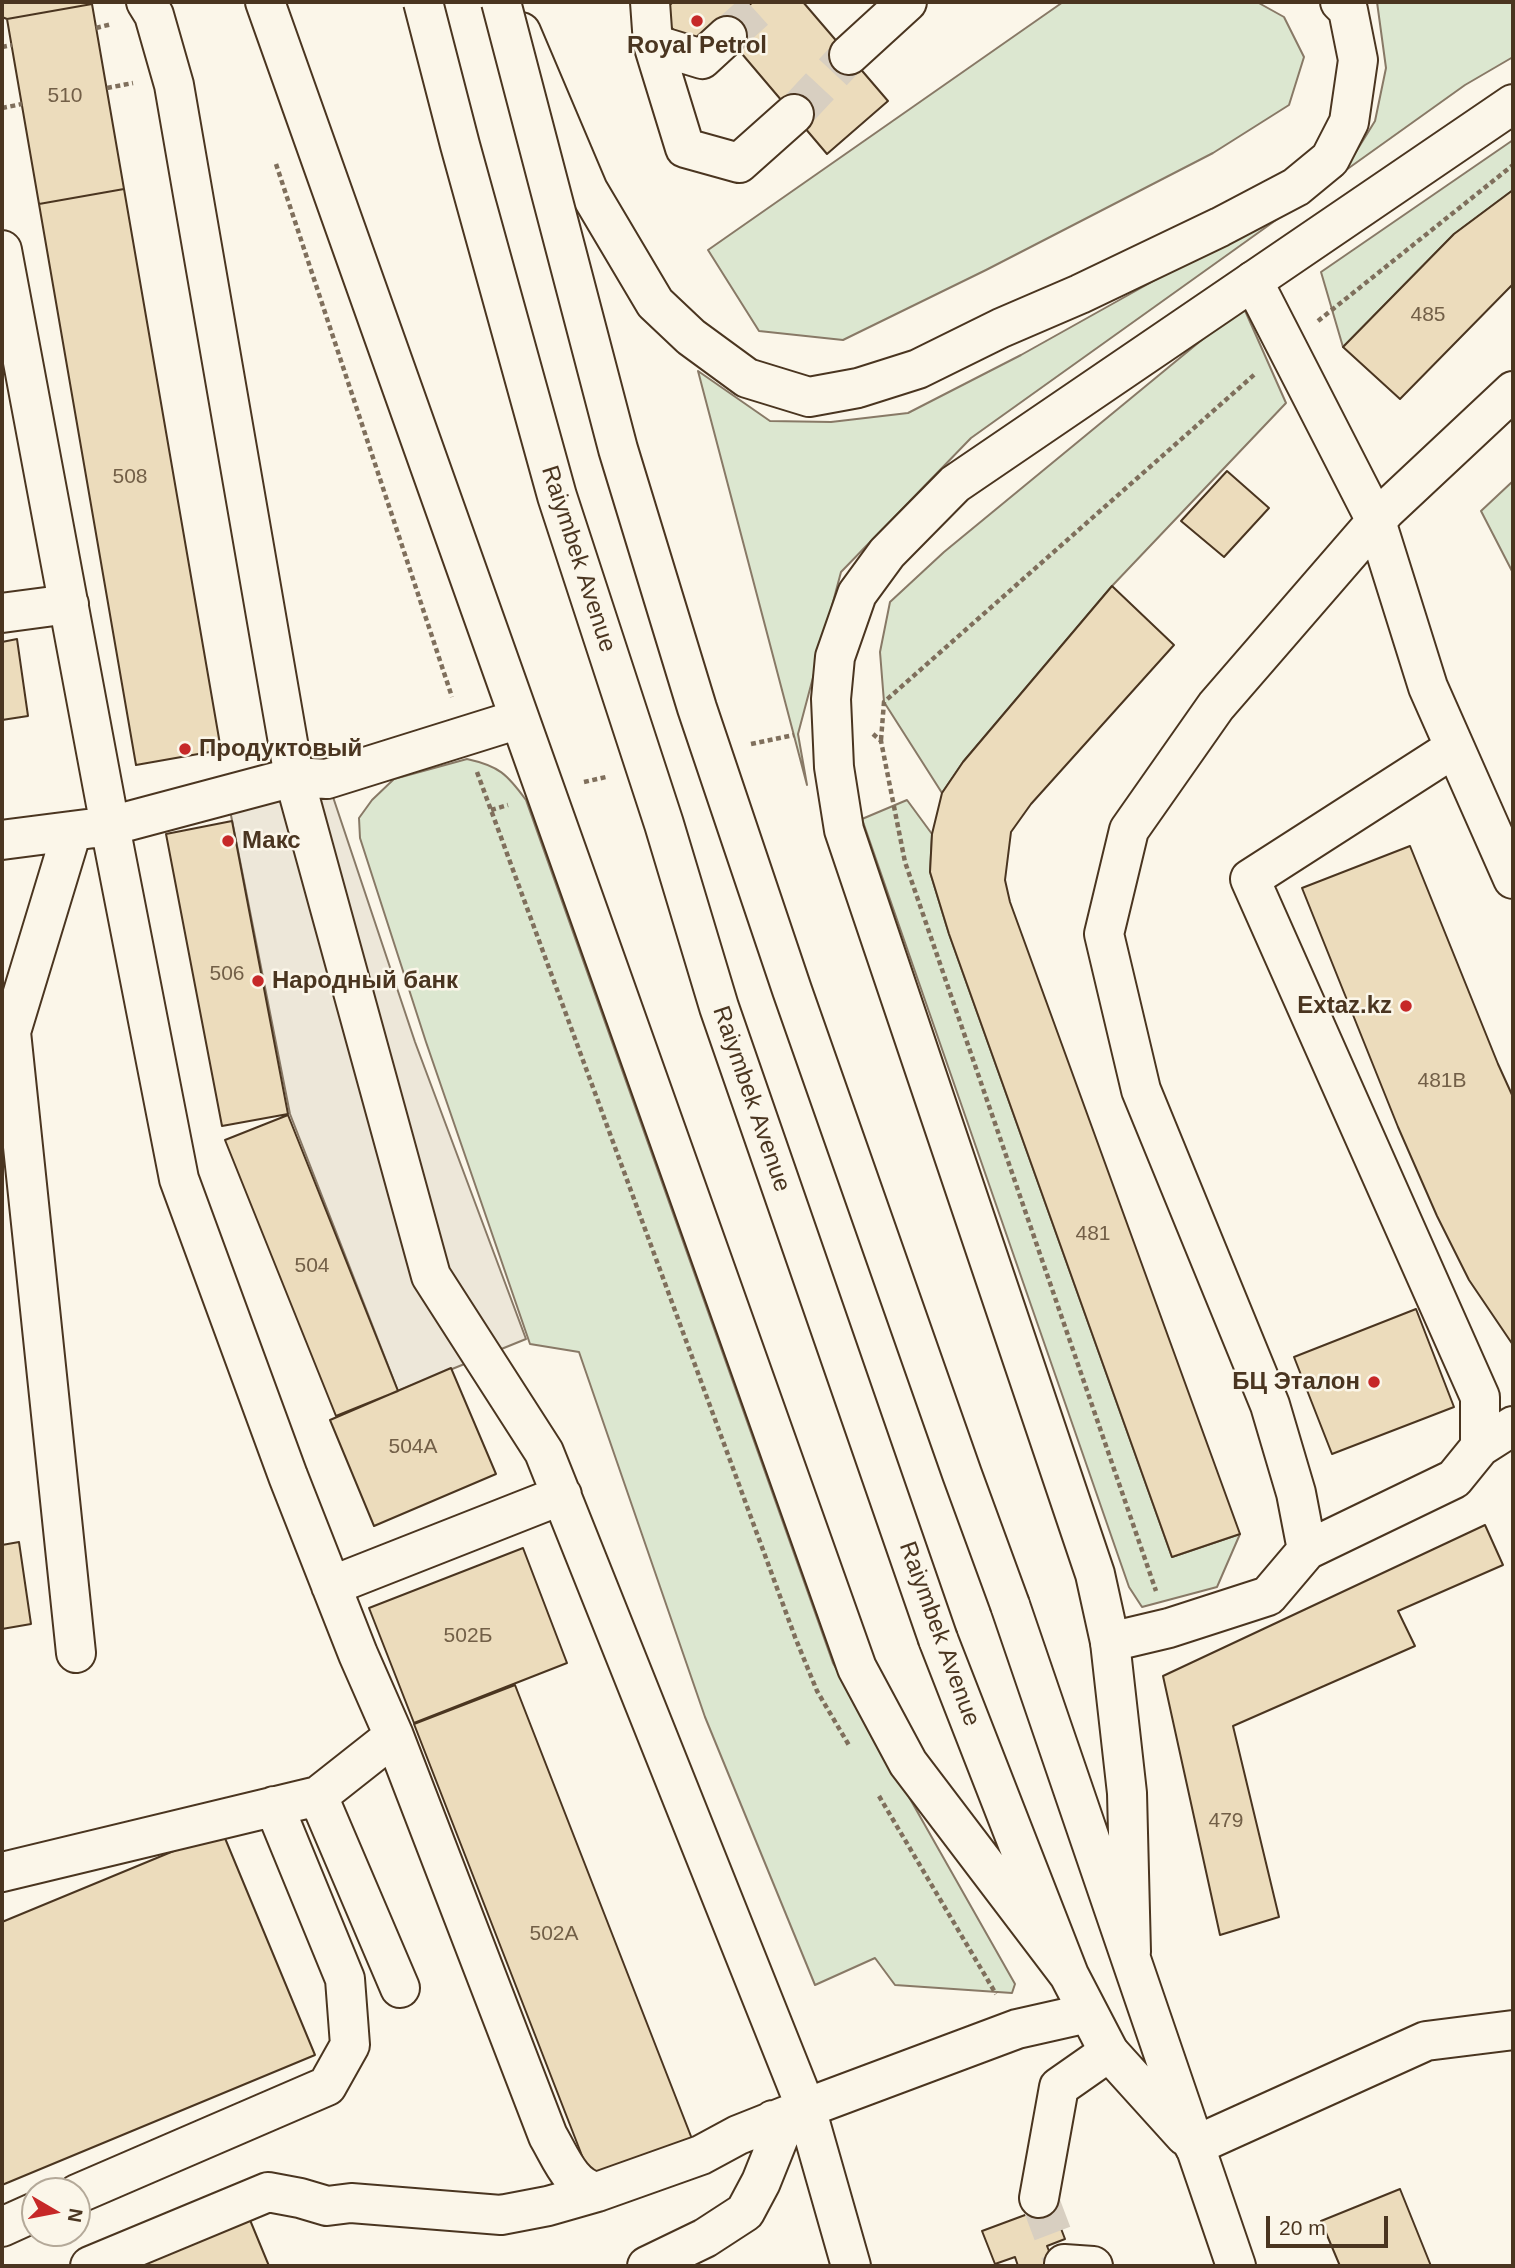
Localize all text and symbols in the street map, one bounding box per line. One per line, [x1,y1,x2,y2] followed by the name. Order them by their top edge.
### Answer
[689,13,705,29] marker: Royal Petrol
[627,32,767,60] place label: Royal Petrol
[47,83,83,109] house number: 510
[1410,302,1446,328] house number: 485
[534,462,622,656] street label: Raiymbek Avenue
[112,464,148,490] house number: 508
[199,735,362,763] place label: Продуктовый
[177,741,193,757] marker: Продуктовый
[242,827,301,855] place label: Макс
[220,833,236,849] marker: Макс
[209,961,245,987] house number: 506
[272,967,458,995] place label: Народный банк
[250,973,266,989] marker: Народный банк
[1297,992,1392,1020] place label: Extaz.kz
[1398,998,1414,1014] marker: Extaz.kz
[706,1002,796,1196] street label: Raiymbek Avenue
[1417,1068,1467,1094] house number: 481В
[1075,1221,1111,1247] house number: 481
[294,1253,330,1279] house number: 504
[1232,1368,1360,1396] place label: БЦ Эталон
[1366,1374,1382,1390] marker: БЦ Эталон
[388,1434,438,1460] house number: 504А
[892,1538,986,1730] street label: Raiymbek Avenue
[444,1623,492,1649] house number: 502Б
[1208,1808,1244,1834] house number: 479
[529,1921,579,1947] house number: 502А
[21,2177,91,2247] north arrow
[1270,2202,1392,2246] scale bar
[64,2207,87,2224] text: N
[1279,2216,1326,2239] text: 20 m

